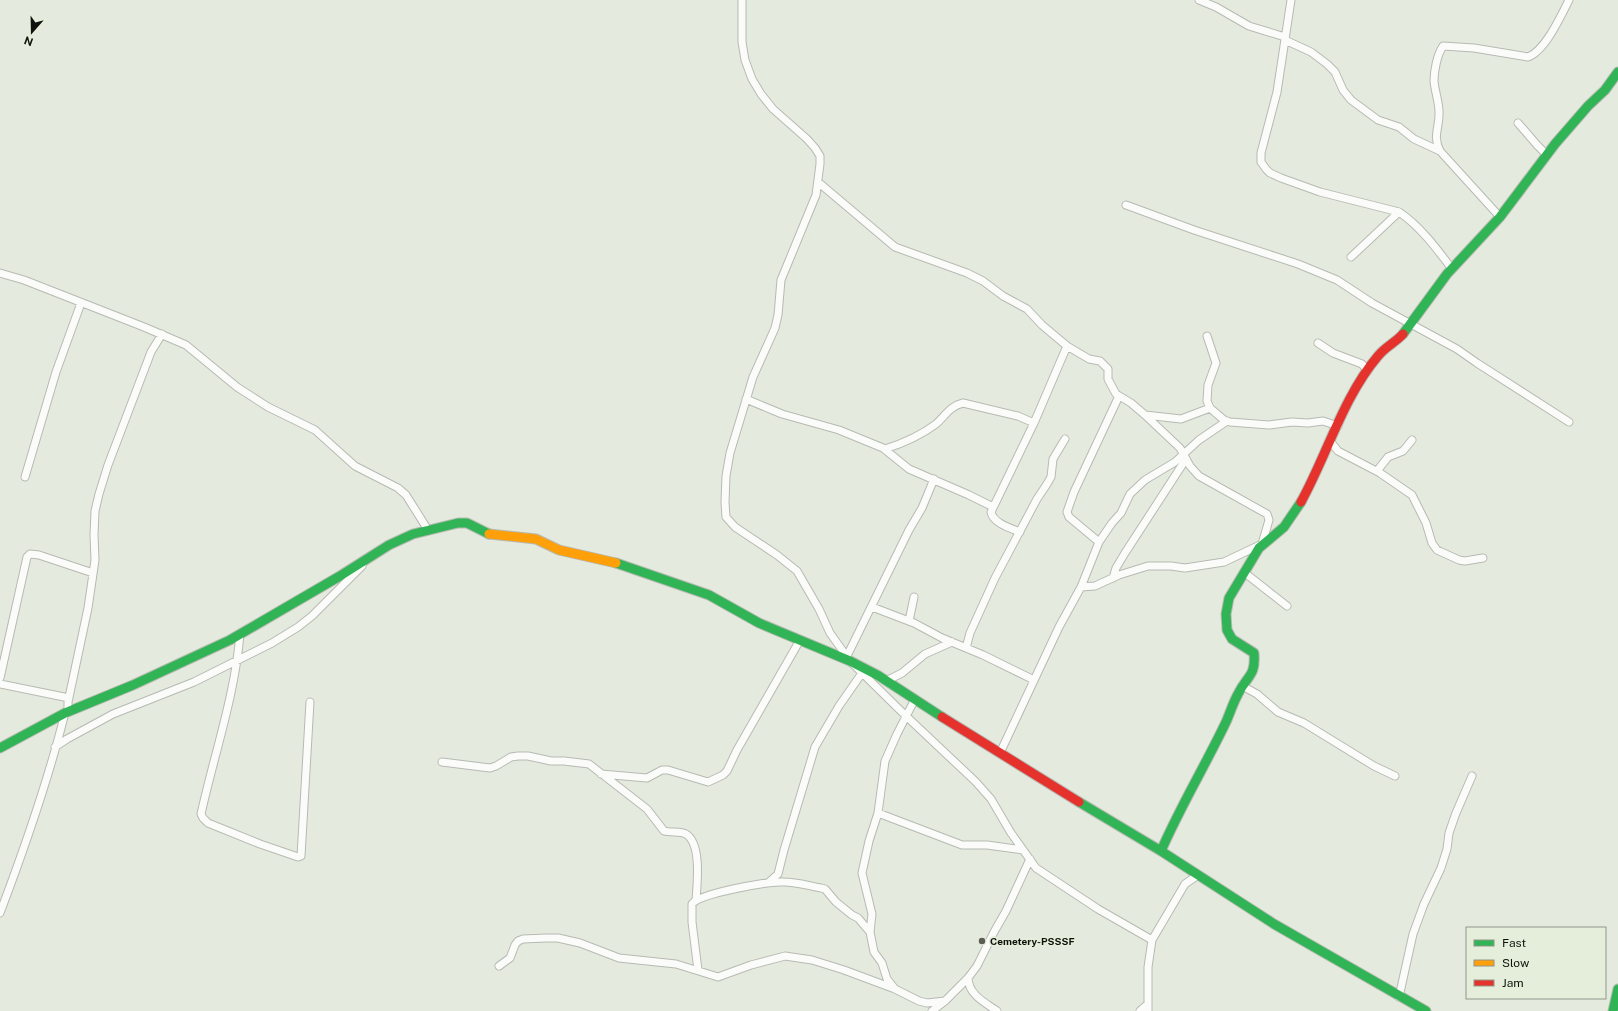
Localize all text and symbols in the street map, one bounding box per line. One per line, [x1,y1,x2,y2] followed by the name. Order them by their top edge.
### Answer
[12,12,52,52] north arrow
[22,34,35,49] text: N
[1466,927,1606,999] legend
[990,935,1075,947] place label: Cemetery-PSSSF
[977,936,987,946] marker: Cemetery-PSSSF
[1502,936,1527,950] text: Fast
[1502,956,1530,970] text: Slow
[1502,976,1524,990] text: Jam

